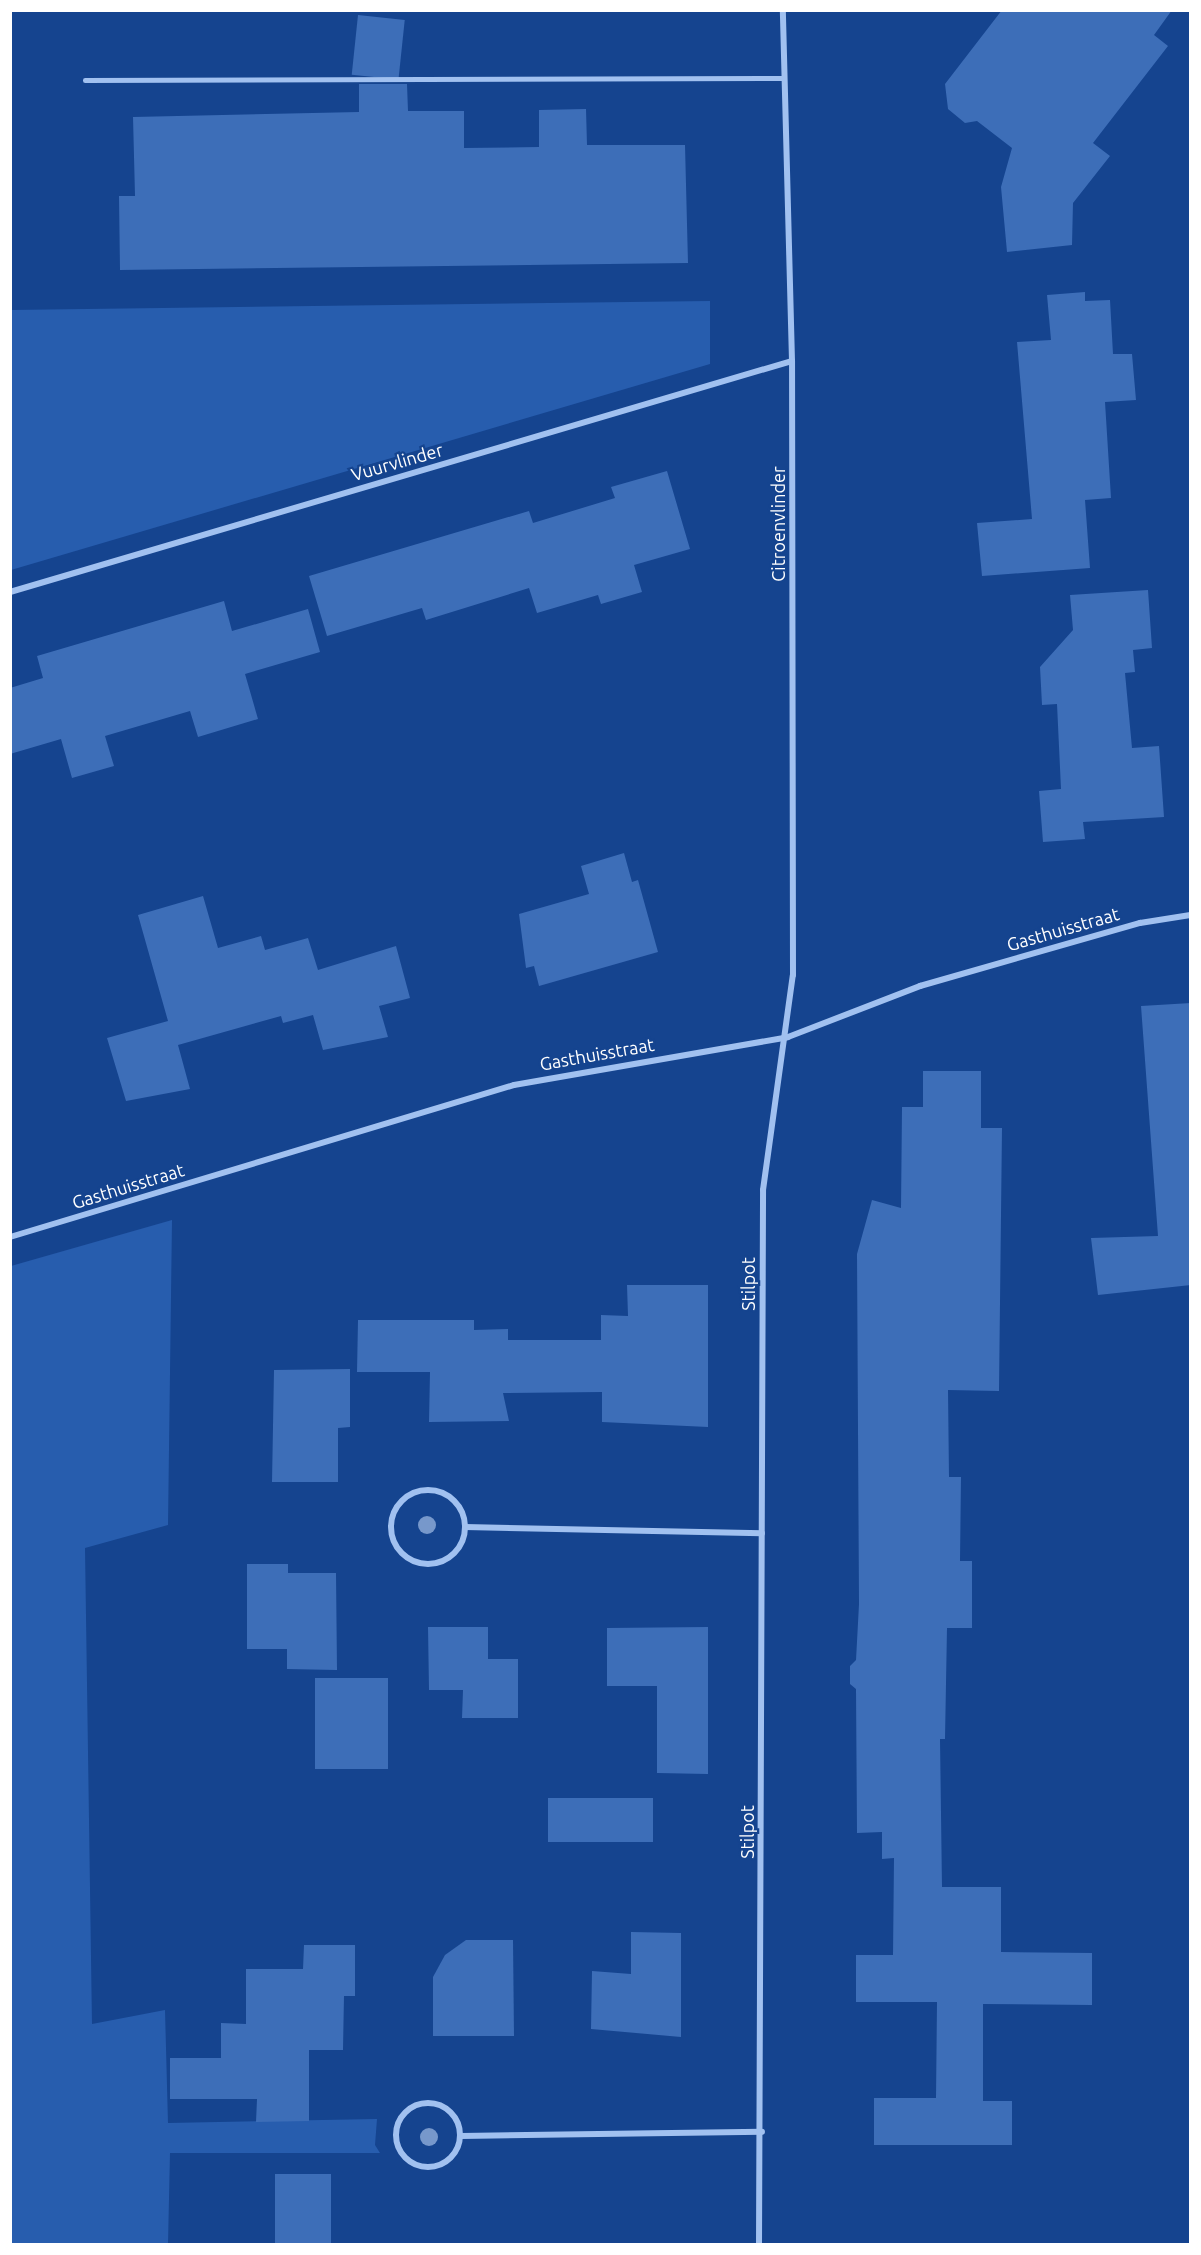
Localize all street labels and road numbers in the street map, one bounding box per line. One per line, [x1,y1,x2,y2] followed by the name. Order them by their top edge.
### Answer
[349,439,445,485] street label: Vuurvlinder
[767,466,789,582] street label: Citroenvlinder
[1004,903,1122,955] street label: Gasthuisstraat
[538,1033,656,1075] street label: Gasthuisstraat
[69,1159,187,1213] street label: Gasthuisstraat
[737,1257,759,1311] street label: Stilpot
[736,1805,758,1859] street label: Stilpot

